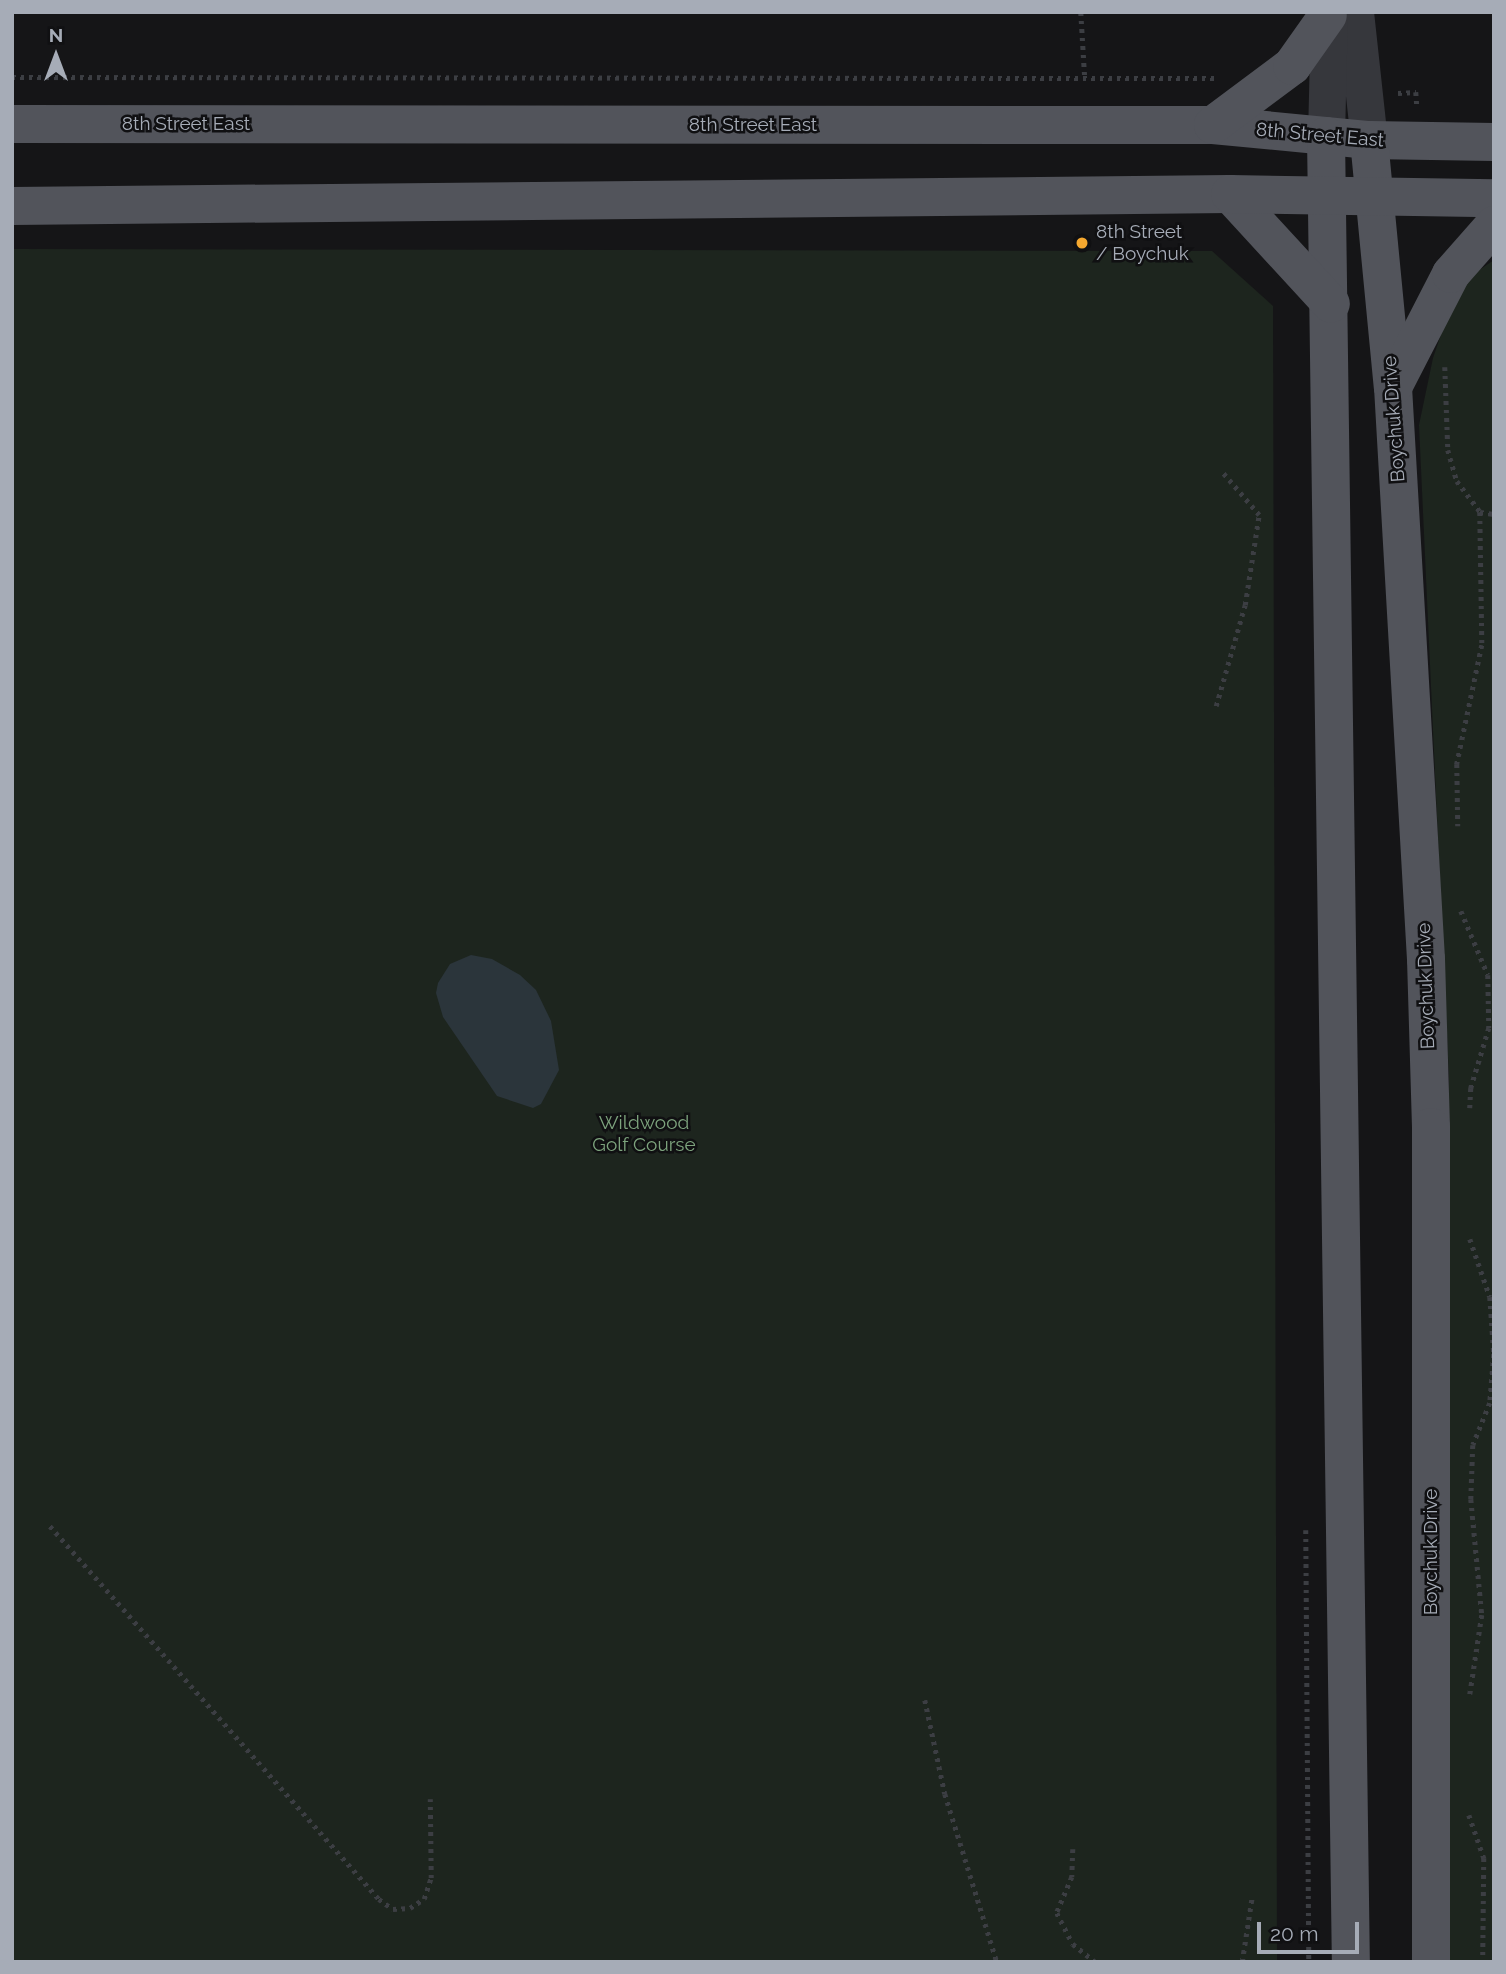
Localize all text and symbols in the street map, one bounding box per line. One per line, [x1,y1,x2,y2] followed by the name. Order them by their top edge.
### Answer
[21,21,91,91] north arrow
[49,24,63,46] text: N
[122,113,250,135] street label: 8th Street East
[689,114,817,136] street label: 8th Street East
[1255,118,1385,152] street label: 8th Street East
[1096,221,1189,265] place label: 8th Street / Boychuk
[1074,235,1090,251] marker: 8th Street / Boychuk
[1378,355,1410,483] street label: Boychuk Drive
[1412,922,1440,1050] street label: Boychuk Drive
[592,1112,696,1156] park label: Wildwood Golf Course
[1420,1489,1442,1615] street label: Boychuk Drive
[1261,1908,1362,1952] scale bar
[1270,1921,1318,1946] text: 20 m

